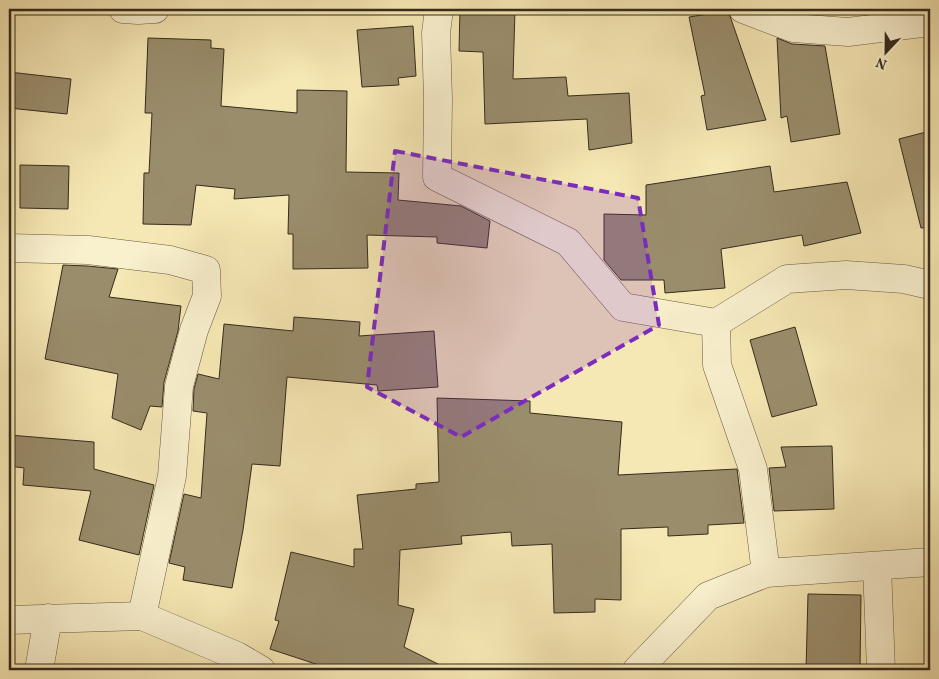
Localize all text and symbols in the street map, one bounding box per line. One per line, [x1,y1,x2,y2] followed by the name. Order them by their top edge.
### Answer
[862,28,912,78] north arrow
[873,52,890,73] text: N

